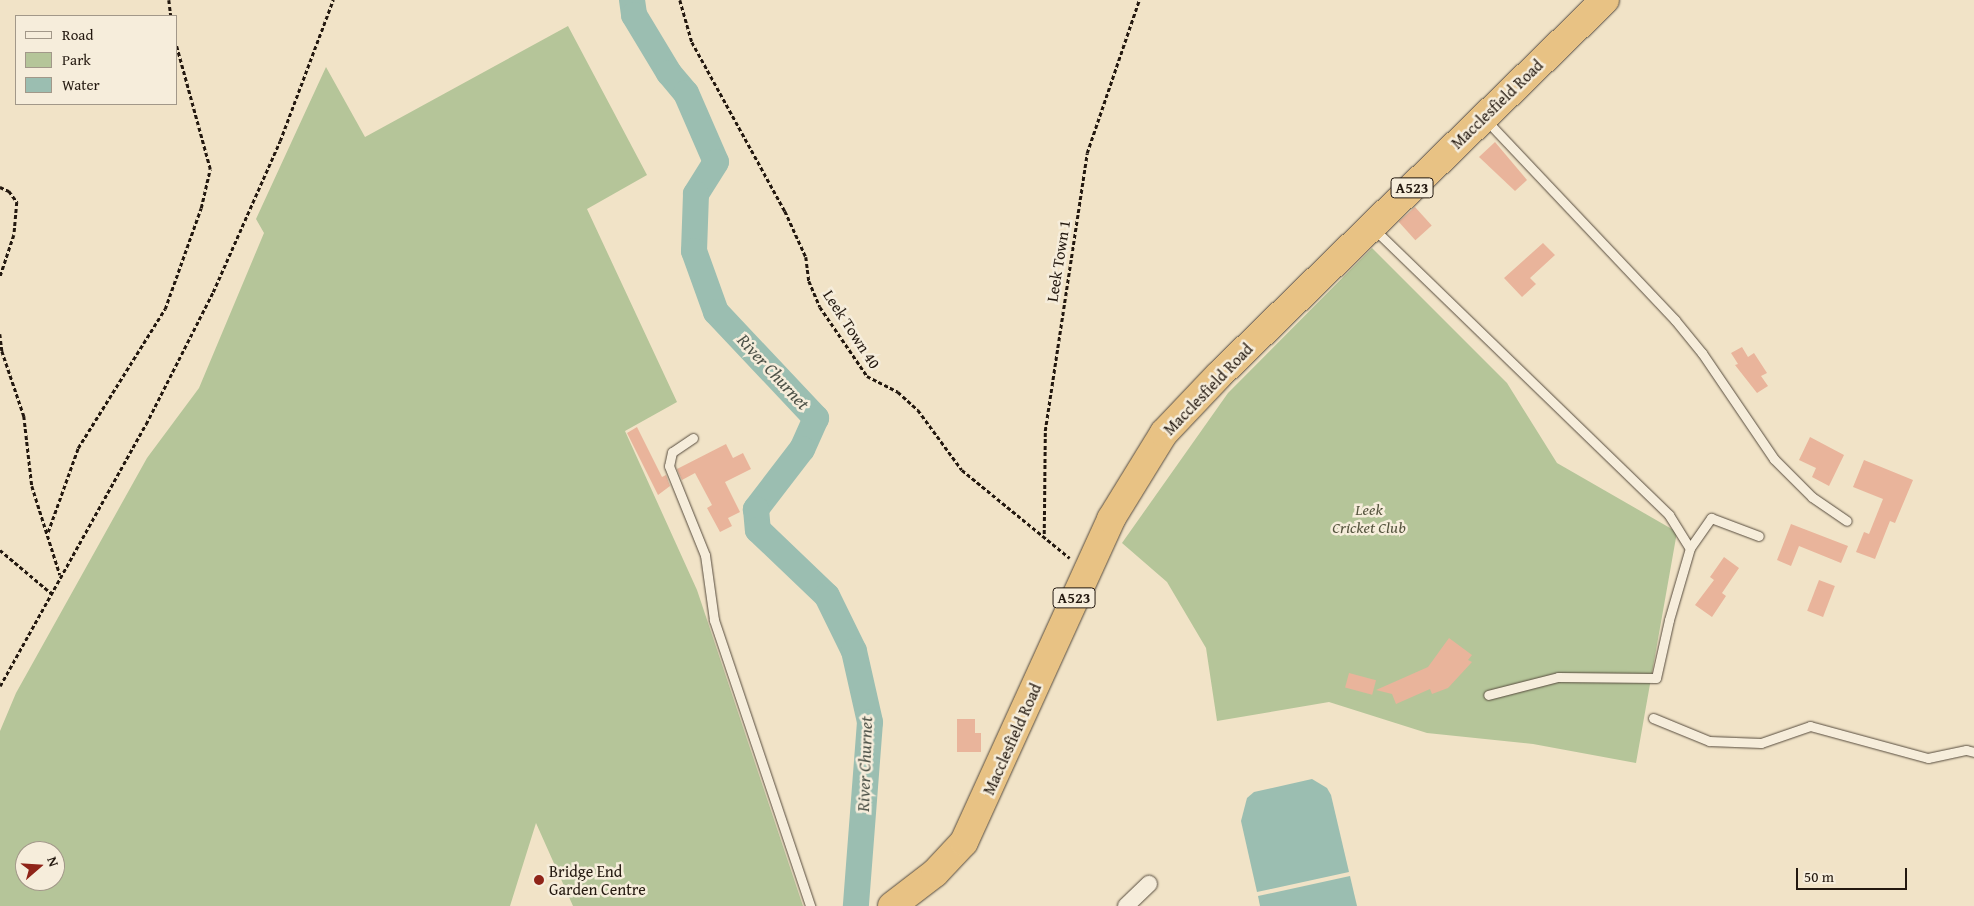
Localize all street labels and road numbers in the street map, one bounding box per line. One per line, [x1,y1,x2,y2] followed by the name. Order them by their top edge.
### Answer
[1447,55,1547,153] street label: Macclesfield Road
[1390,176,1434,200] road number: A523
[1042,219,1074,303] street label: Leek Town 1
[819,286,885,372] street label: Leek Town 40
[1159,339,1257,439] street label: Macclesfield Road
[1052,586,1096,610] road number: A523
[979,680,1045,798] street label: Macclesfield Road

